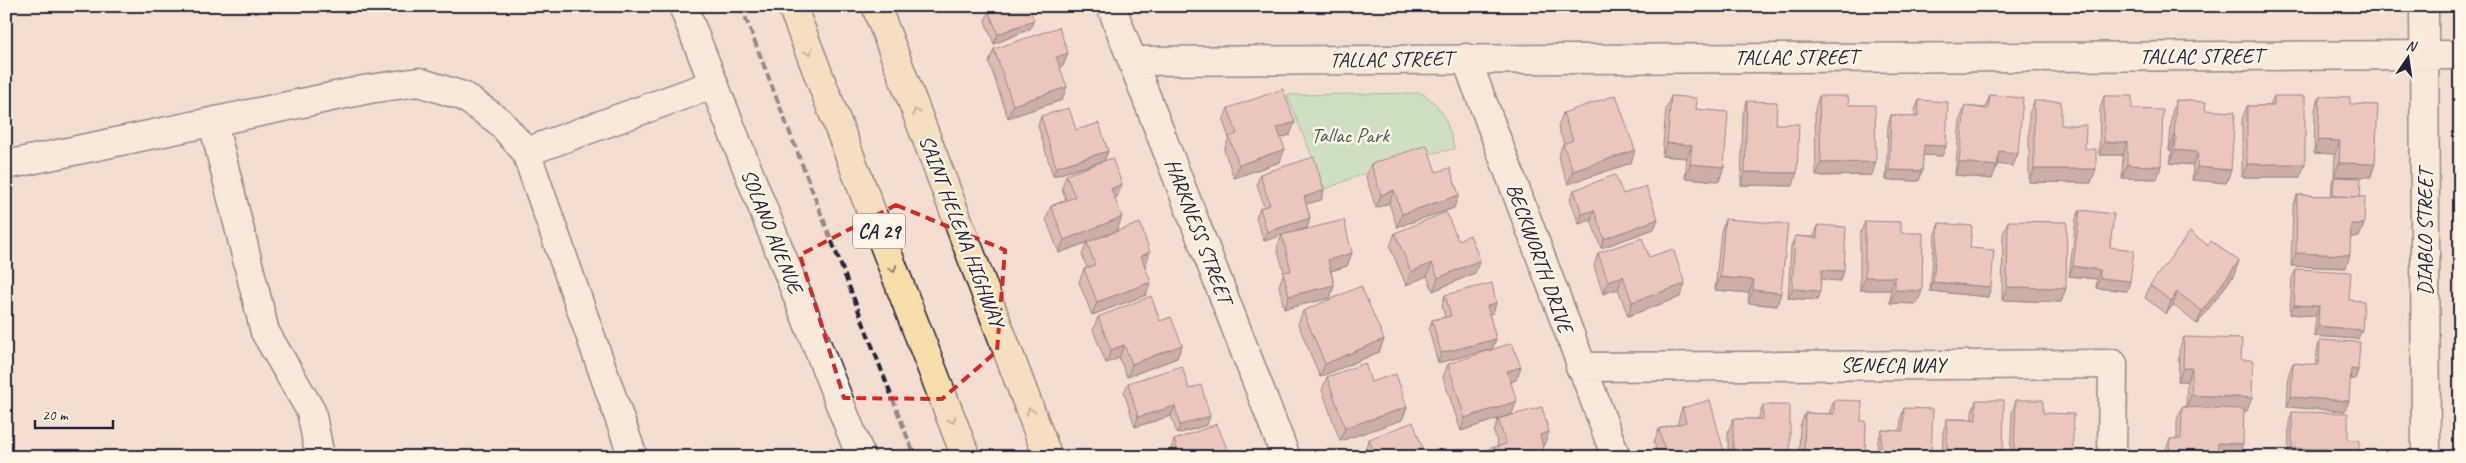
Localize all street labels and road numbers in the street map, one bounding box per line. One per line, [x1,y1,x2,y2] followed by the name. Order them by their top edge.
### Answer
[2139,43,2268,69] street label: TALLAC STREET
[1734,44,1863,70] street label: TALLAC STREET
[1329,45,1458,73] street label: TALLAC STREET
[913,131,1012,334] street label: SAINT HELENA HIGHWAY
[1159,155,1240,311] street label: HARKNESS STREET
[2412,164,2438,295] street label: DIABLO STREET
[735,165,810,299] street label: SOLANO AVENUE
[1501,180,1580,339] street label: BECKWORTH DRIVE
[853,214,905,248] road number: CA 29
[1841,352,1949,378] street label: SENECA WAY

